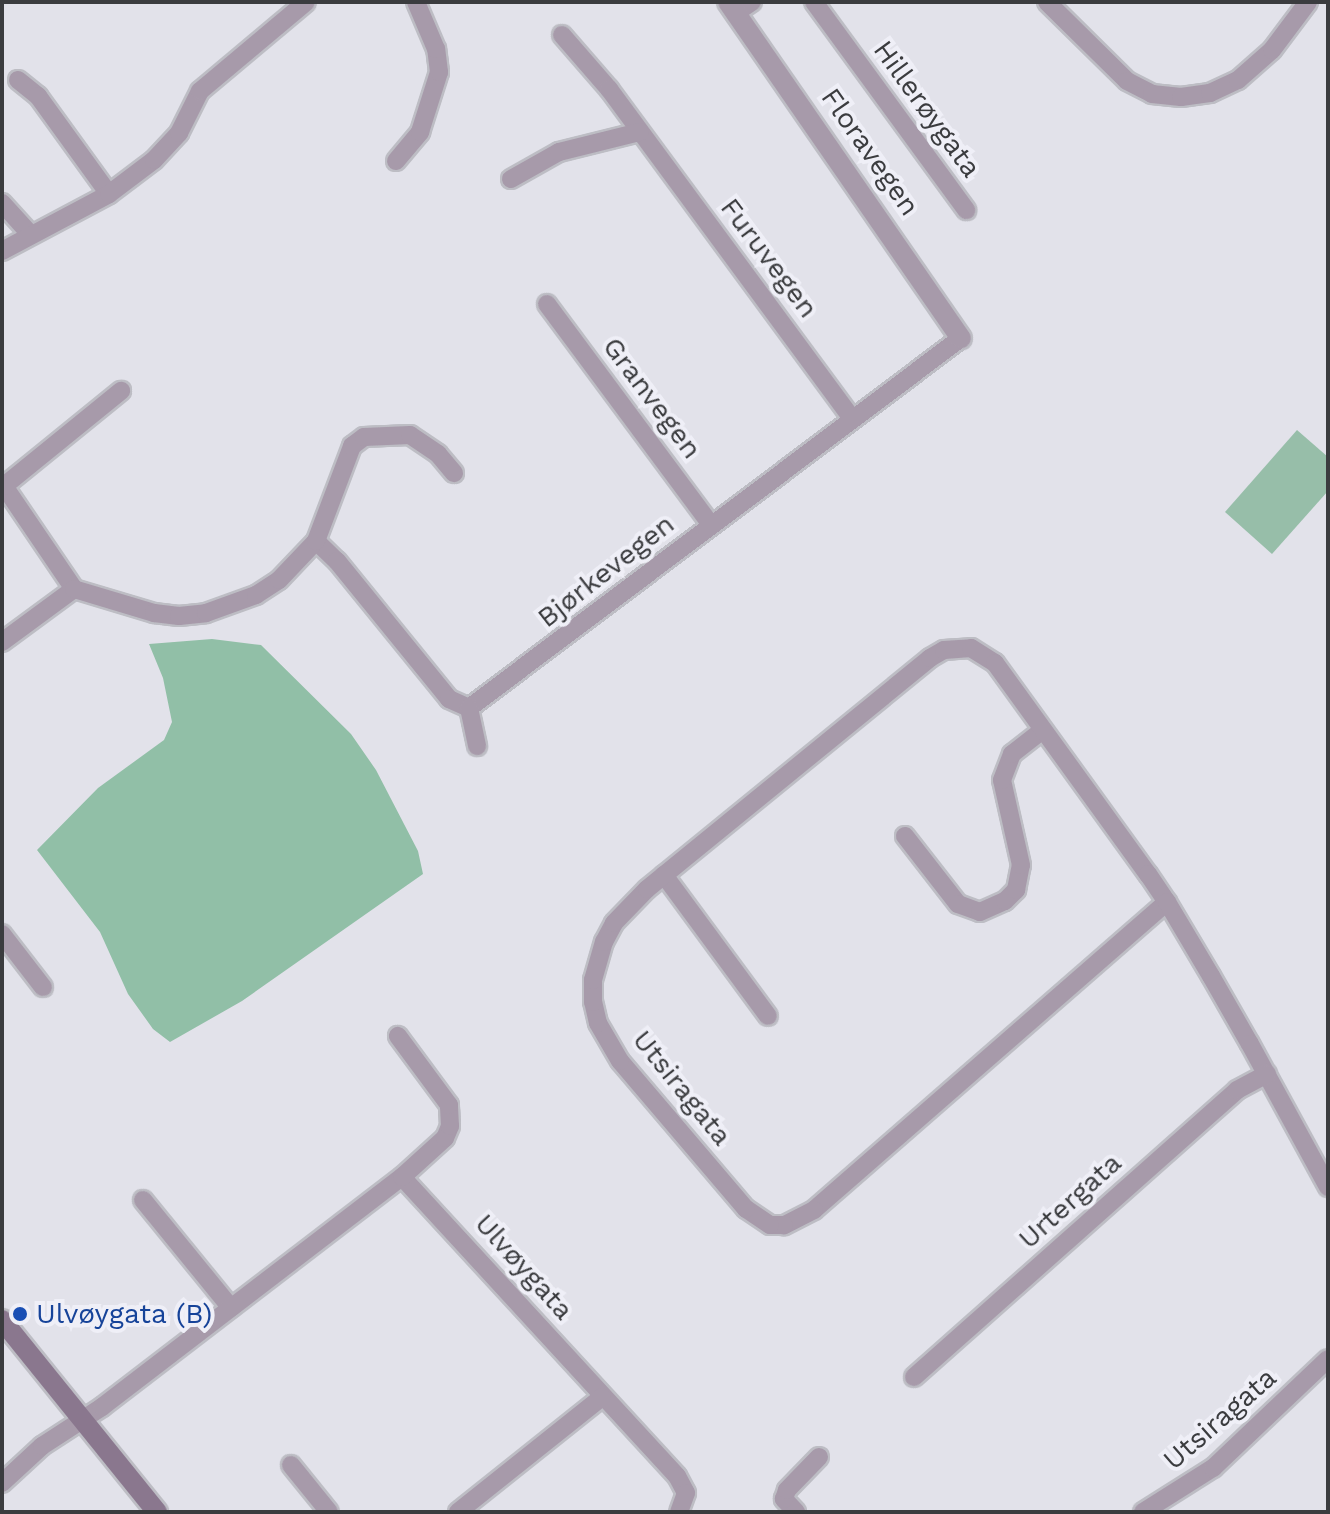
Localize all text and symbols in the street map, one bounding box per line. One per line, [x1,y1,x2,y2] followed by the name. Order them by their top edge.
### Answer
[866,34,988,184] street label: Hillerøygata
[814,82,926,222] street label: Floravegen
[713,192,825,324] street label: Furuvegen
[595,331,709,465] street label: Granvegen
[531,507,681,635] street label: Bjørkevegen
[625,1024,739,1152] street label: Utsiragata
[1012,1146,1128,1256] street label: Urtergata
[468,1207,580,1327] street label: Ulvøygata
[36,1297,213,1331] place label: Ulvøygata (B)
[11,1305,29,1323] marker: Ulvøygata (B)
[1157,1361,1283,1477] street label: Utsiragata

